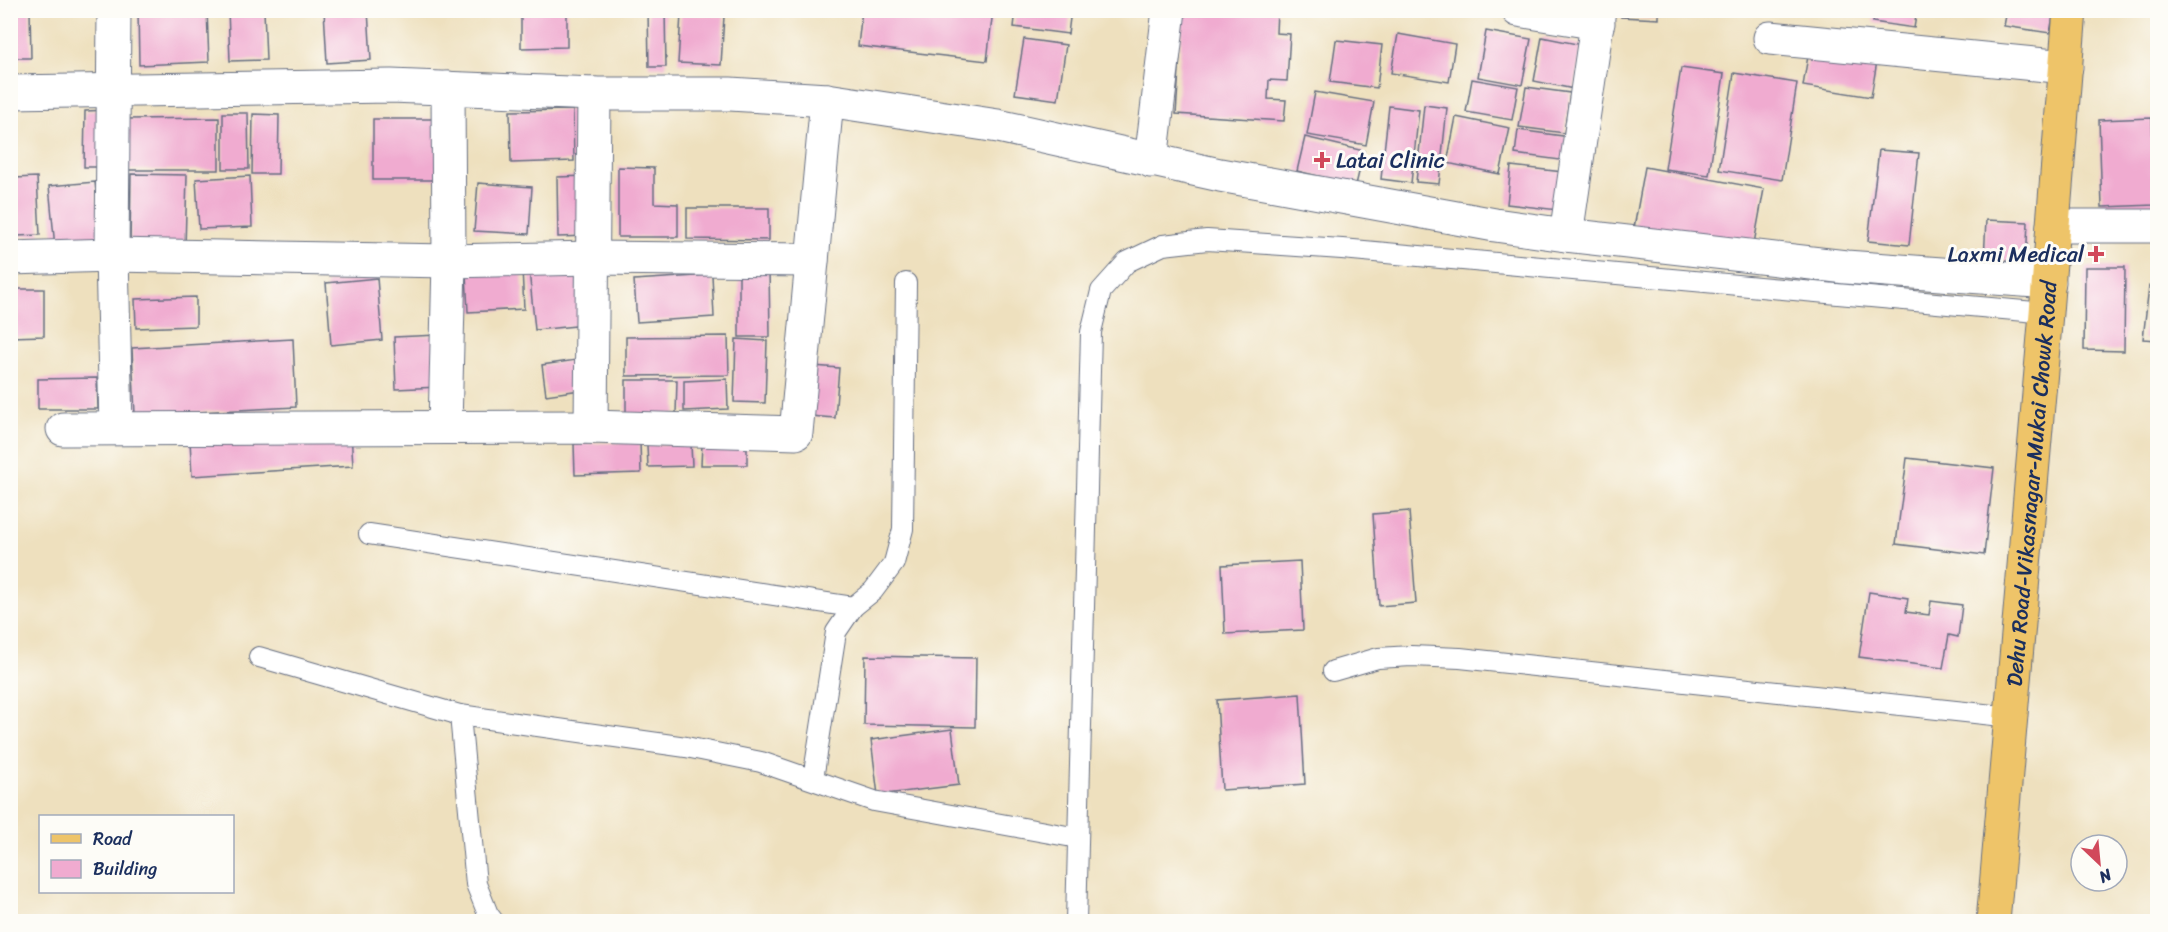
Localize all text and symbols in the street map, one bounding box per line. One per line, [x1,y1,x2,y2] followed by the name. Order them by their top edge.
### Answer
[1336,141,1445,180] place label: Latai Clinic
[1313,151,1331,169] marker: Latai Clinic
[1947,235,2085,274] place label: Laxmi Medical
[2089,247,2103,261] marker: Laxmi Medical
[1995,278,2069,688] street label: Dehu Road-Vikasnagar-Mukai Chowk Road
[39,815,234,893] legend
[93,823,133,855] text: Road
[2069,833,2129,893] north arrow
[93,853,157,885] text: Building
[2093,860,2118,892] text: N

